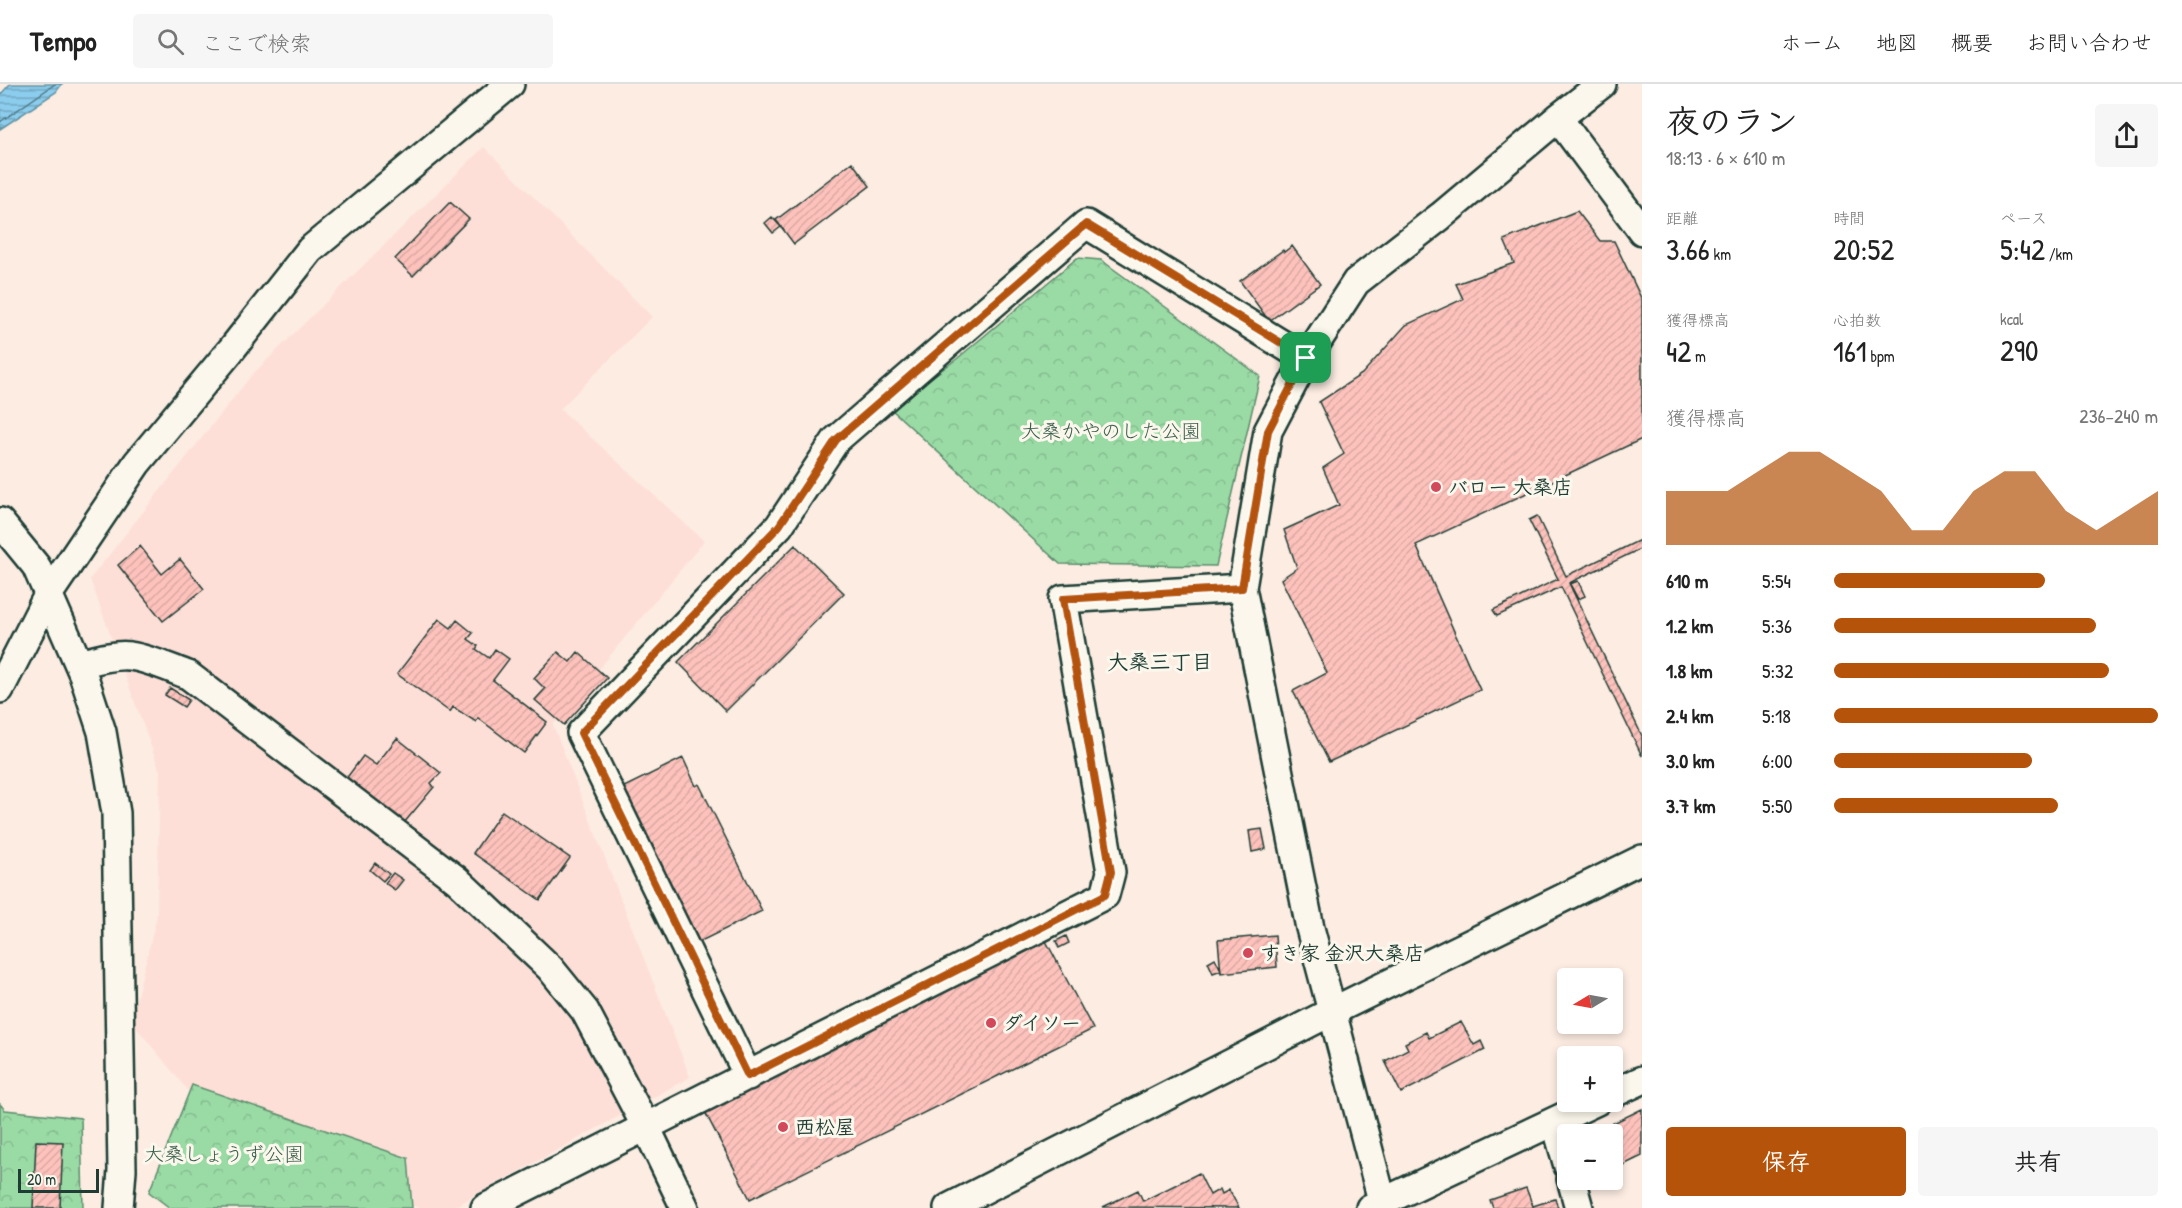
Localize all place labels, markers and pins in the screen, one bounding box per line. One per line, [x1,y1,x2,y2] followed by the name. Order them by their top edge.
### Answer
[1280,332,1331,383] pin
[1448,473,1573,500] place label: バロー 大桑店
[1429,480,1443,494] marker: バロー 大桑店
[1260,939,1425,966] place label: すき家 金沢大桑店
[1241,946,1255,960] marker: すき家 金沢大桑店
[1003,1009,1081,1036] place label: ダイソー
[984,1016,998,1030] marker: ダイソー
[795,1113,855,1140] place label: 西松屋
[776,1120,790,1134] marker: 西松屋

